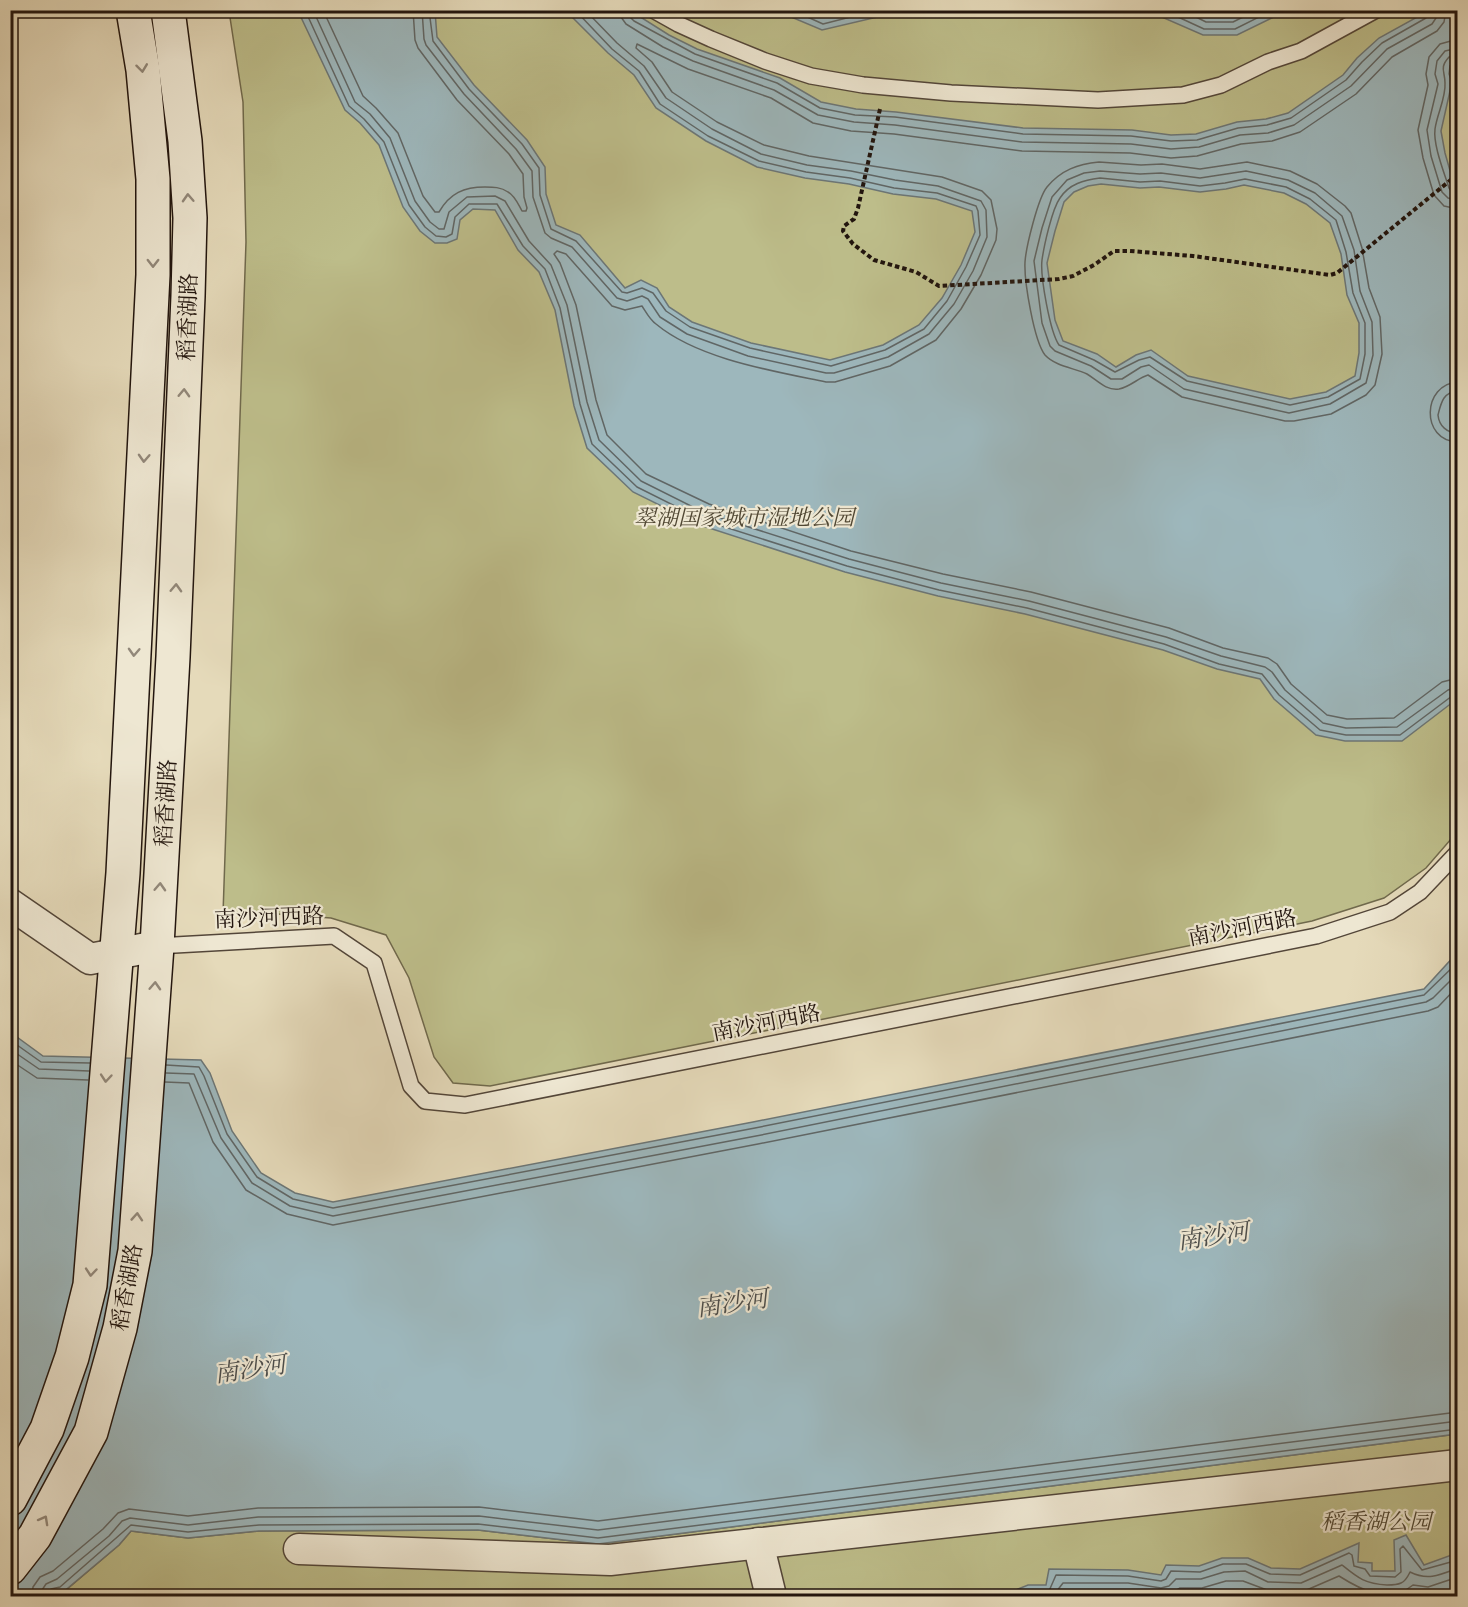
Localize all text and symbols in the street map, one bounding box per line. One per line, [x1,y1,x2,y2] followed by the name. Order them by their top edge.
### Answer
[135,64,148,73] one-way arrow
[182,193,195,202] one-way arrow
[147,258,159,267] one-way arrow
[171,273,204,362] street label: 稻香湖路
[177,388,190,397] one-way arrow
[138,453,151,462] one-way arrow
[634,503,857,532] park label: 翠湖国家城市湿地公园
[169,583,182,592] one-way arrow
[127,648,140,657] one-way arrow
[149,758,182,848] street label: 稻香湖路
[154,883,167,892] one-way arrow
[214,901,324,934] street label: 南沙河西路
[1185,903,1299,952] street label: 南沙河西路
[148,981,161,990] one-way arrow
[709,998,823,1047] street label: 南沙河西路
[100,1073,113,1082] one-way arrow
[130,1212,143,1221] one-way arrow
[1175,1215,1255,1256] water label: 南沙河
[105,1241,148,1333] street label: 稻香湖路
[84,1267,97,1276] one-way arrow
[694,1282,774,1323] water label: 南沙河
[212,1348,292,1389] water label: 南沙河
[1321,1507,1434,1536] park label: 稻香湖公园
[37,1516,48,1526] one-way arrow

